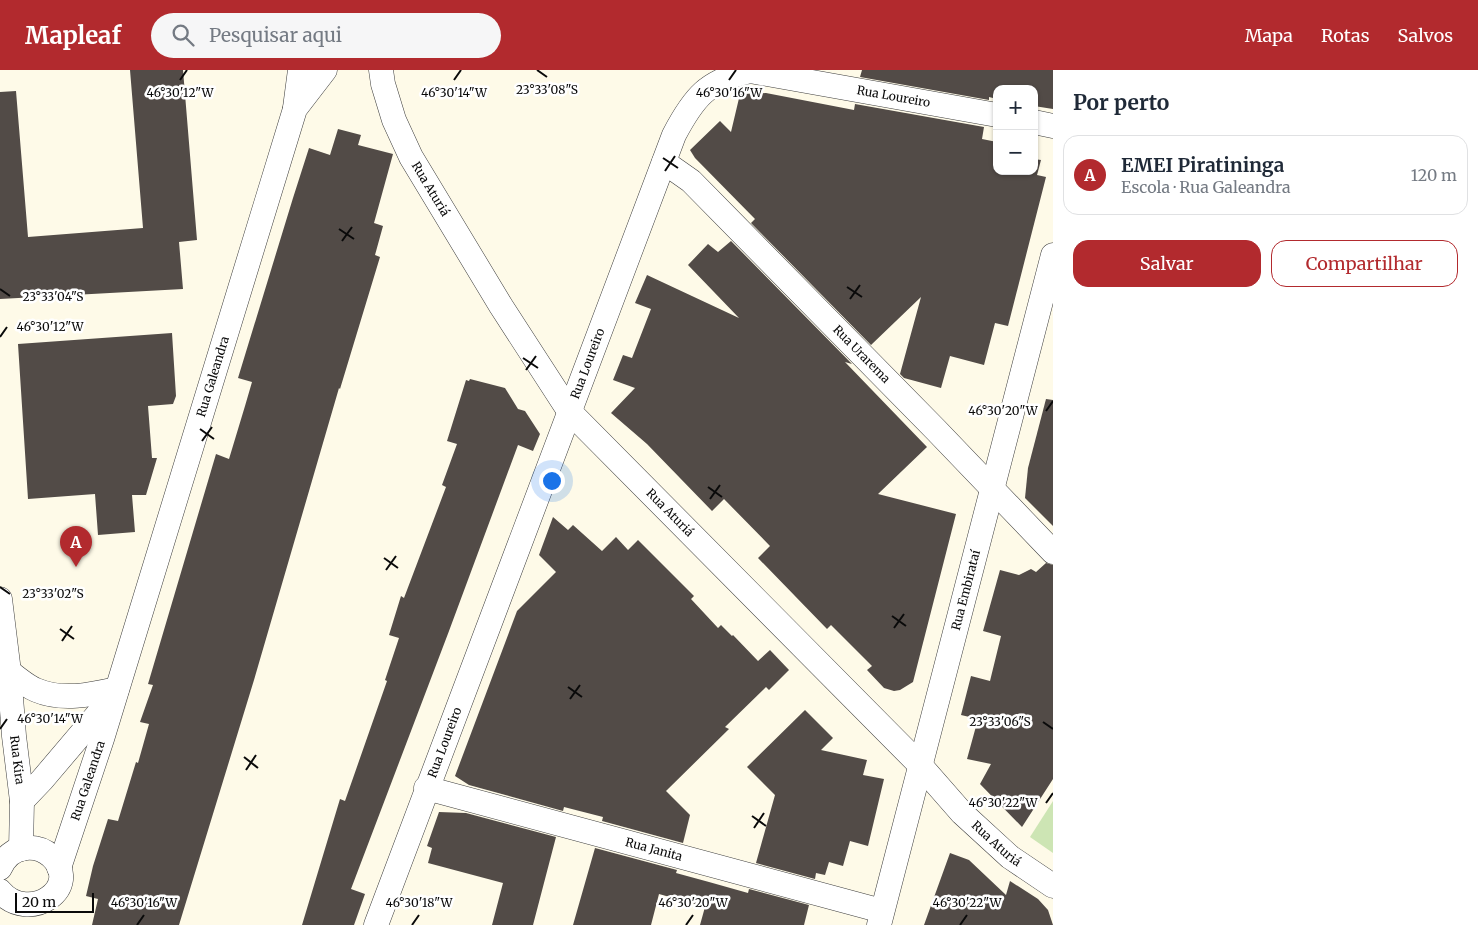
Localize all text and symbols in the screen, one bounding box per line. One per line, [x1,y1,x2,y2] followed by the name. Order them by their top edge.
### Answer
[151,13,501,58] search box
[25,20,121,51] text: Mapleaf
[169,21,197,49] icon: search
[209,23,342,47] text: Pesquisar aqui
[1245,24,1293,47] text: Mapa
[1321,24,1370,47] text: Rotas
[1398,24,1453,47] text: Salvos
[516,82,578,97] text: 23°33'08"S
[856,82,932,110] street label: Rua Loureiro
[146,85,215,100] text: 46°30'12"W
[421,85,488,100] text: 46°30'14"W
[696,85,763,100] text: 46°30'16"W
[993,85,1038,175] map controls
[993,85,1038,130] button: +
[1073,89,1169,116] text: Por perto
[993,130,1038,175] button: −
[1121,153,1284,177] text: EMEI Piratininga
[409,159,453,219] street label: Rua Aturiá
[1084,165,1096,185] text: A
[1411,165,1457,185] text: 120 m
[1121,177,1291,197] text: Escola · Rua Galeandra
[1073,240,1261,287] button: Salvar
[1271,240,1458,287] button: Compartilhar
[23,289,83,304] text: 23°33'04"S
[16,319,85,334] text: 46°30'12"W
[830,322,894,386] street label: Rua Urarema
[567,326,607,401] street label: Rua Loureiro
[193,334,232,419] street label: Rua Galeandra
[968,403,1039,418] text: 46°30'20"W
[539,468,565,494] your location
[643,485,698,540] street label: Rua Aturiá
[60,526,92,567] pin: A
[948,547,983,632] street label: Rua Embirataí
[22,586,84,601] text: 23°33'02"S
[424,705,465,780] street label: Rua Loureiro
[17,711,84,726] text: 46°30'14"W
[969,714,1031,729] text: 23°33'06"S
[7,735,28,786] street label: Rua Kira
[67,738,108,823] street label: Rua Galeandra
[969,795,1038,810] text: 46°30'22"W
[969,818,1024,870] street label: Rua Aturiá
[624,834,685,864] street label: Rua Janita
[15,890,94,913] scale bar
[22,893,56,911] text: 20 m
[111,895,178,910] text: 46°30'16"W
[385,895,454,910] text: 46°30'18"W
[658,895,729,910] text: 46°30'20"W
[933,895,1002,910] text: 46°30'22"W

